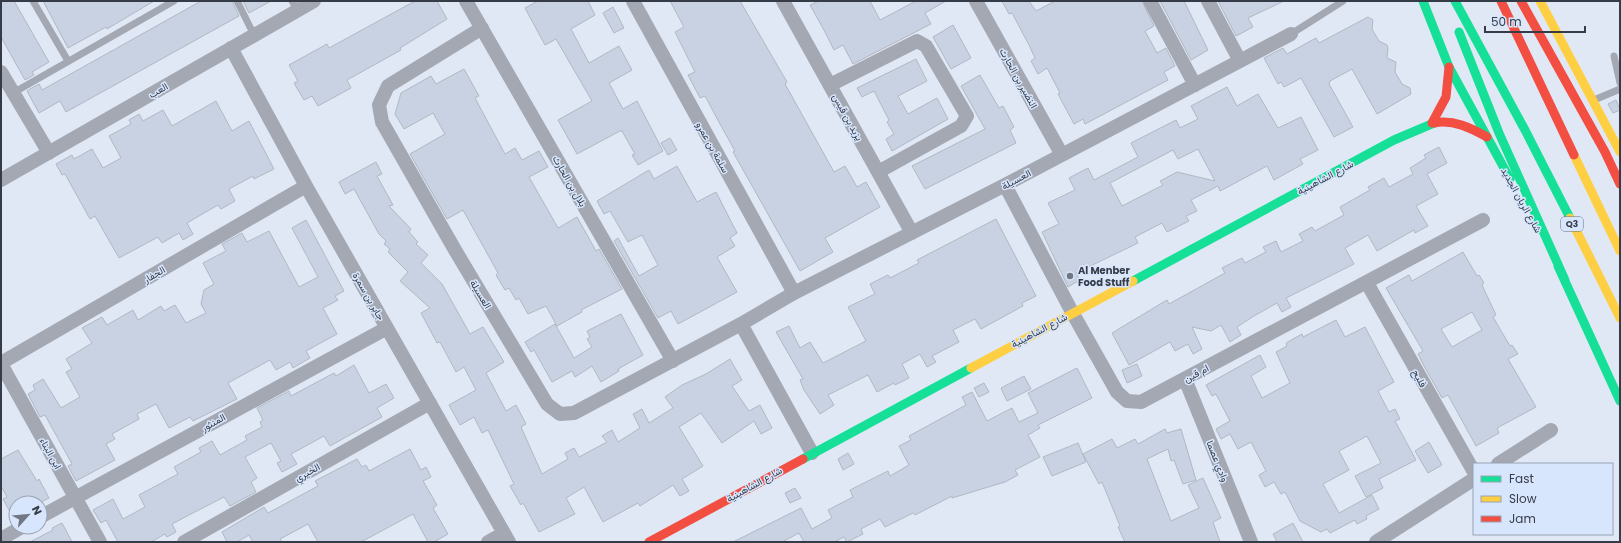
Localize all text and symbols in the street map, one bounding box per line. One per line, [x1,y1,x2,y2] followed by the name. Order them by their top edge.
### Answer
[1485,8,1585,34] scale bar
[1491,13,1522,30] text: 50 m
[996,46,1041,111] street label: النضير بن الحارث
[146,79,171,102] street label: العب
[828,91,867,144] street label: يزيد بن قيس
[692,119,733,176] street label: سلمة بن عمرو
[549,153,590,210] street label: بلال بن الحارث
[1294,156,1356,199] street label: شارع الشاهينية
[999,165,1034,193] street label: العسيلة
[1497,165,1546,236] street label: شارع الريان الجديد
[1561,217,1583,231] road number: Q3
[140,262,168,287] street label: الجفار
[1078,263,1130,290] place label: Al Menber Food Stuff
[349,270,388,323] street label: جابر بن سمرة
[1065,271,1075,281] marker: Al Menber Food Stuff
[466,277,495,312] street label: العسيلة
[1008,309,1070,352] street label: شارع الشاهينية
[1181,361,1212,386] street label: ام قين
[1408,366,1431,390] street label: فليح
[197,410,228,436] street label: المنثور
[36,435,65,472] street label: ابن البناء
[1202,438,1233,485] street label: وادي عصما
[292,459,323,486] street label: الخيري
[724,463,785,506] street label: شارع الشاهينية
[1473,463,1613,535] legend
[1509,470,1534,487] text: Fast
[1509,490,1537,507] text: Slow
[8,495,48,535] north arrow
[28,503,46,518] text: N
[1509,510,1536,527] text: Jam

